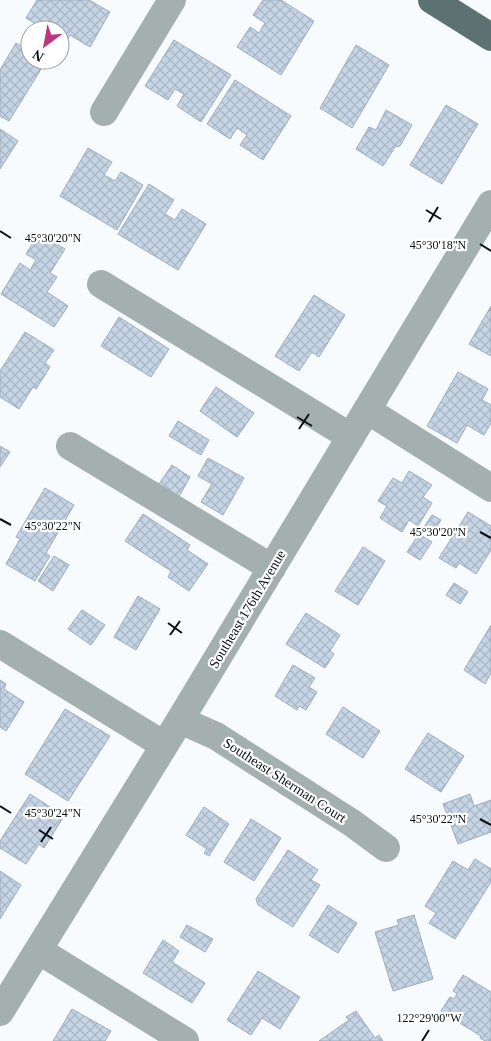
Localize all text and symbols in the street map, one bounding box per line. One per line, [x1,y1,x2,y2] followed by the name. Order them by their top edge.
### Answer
[20,20,70,70] north arrow
[30,47,47,65] text: N
[25,231,82,245] text: 45°30'20"N
[410,238,467,252] text: 45°30'18"N
[25,519,82,533] text: 45°30'22"N
[410,525,467,539] text: 45°30'20"N
[206,548,289,671] street label: Southeast 176th Avenue
[221,735,349,826] street label: Southeast Sherman Court
[25,806,82,820] text: 45°30'24"N
[410,812,467,826] text: 45°30'22"N
[396,1011,462,1025] text: 122°29'00"W

